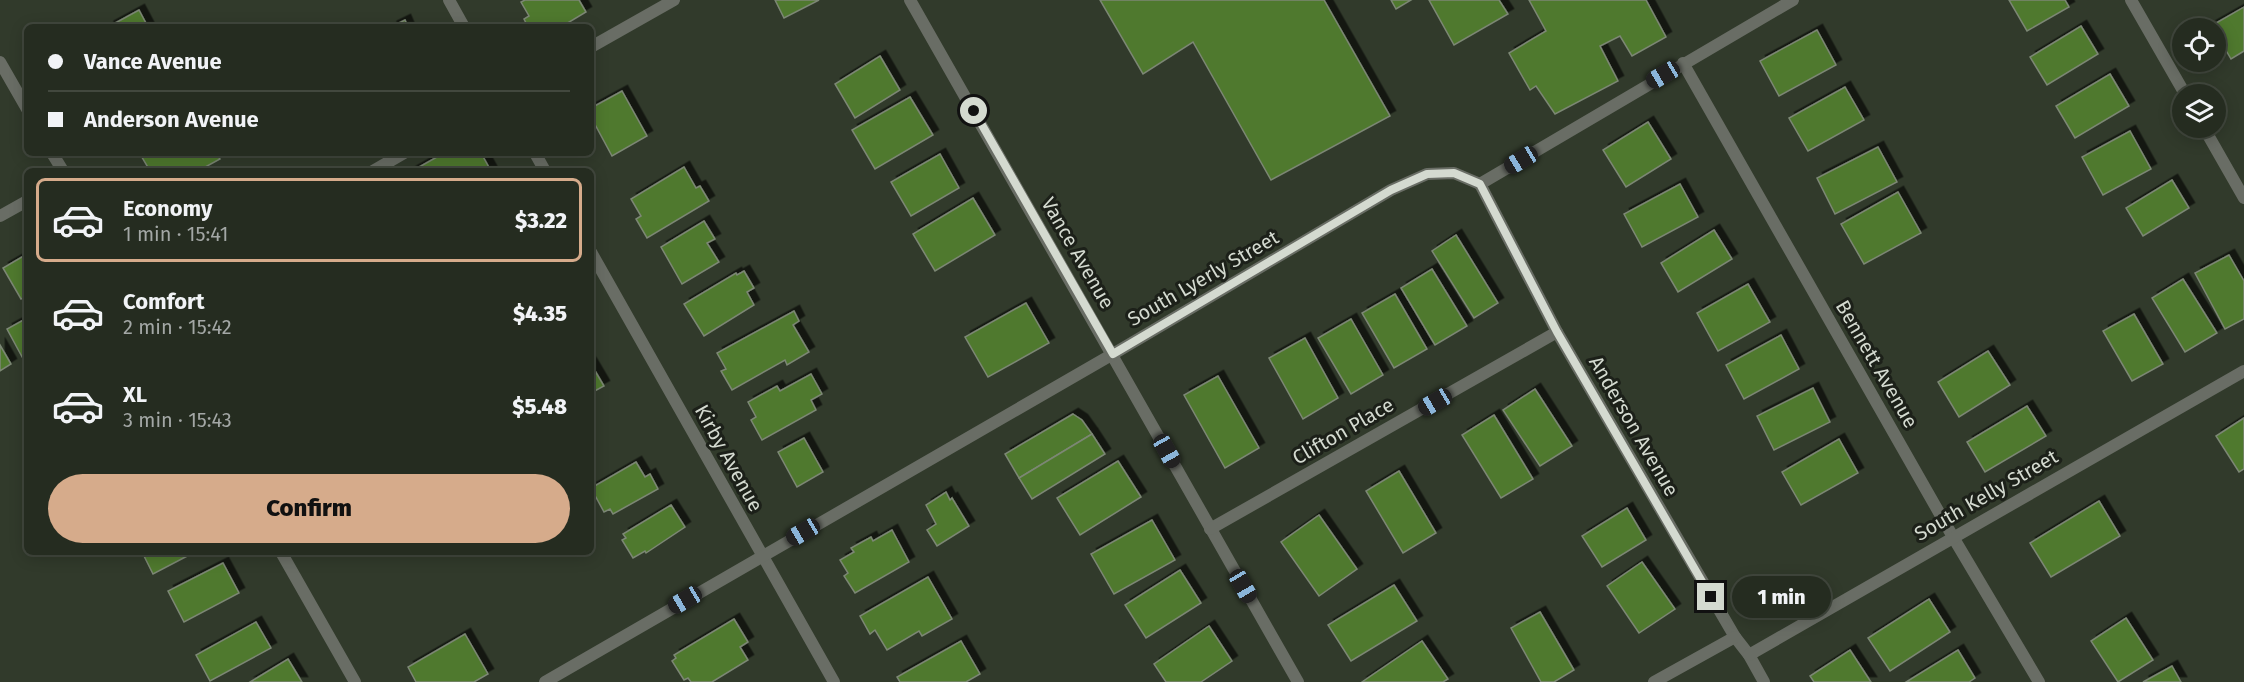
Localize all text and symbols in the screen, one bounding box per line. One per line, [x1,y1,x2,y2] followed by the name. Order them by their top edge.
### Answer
[2172,18,2226,138] map controls
[2172,18,2226,72] button: locate
[84,48,222,75] text: Vance Avenue
[1643,58,1683,92] car
[2172,84,2226,138] button: layers
[960,97,987,124] route start
[84,106,259,133] text: Anderson Avenue
[1501,143,1541,177] car
[51,193,105,247] icon: car
[1036,193,1120,313] street label: Vance Avenue
[123,195,212,222] text: Economy
[515,207,567,234] text: $3.22
[123,222,228,246] text: 1 min · 15:41
[1123,225,1283,331] street label: South Lyerly Street
[51,286,105,340] icon: car
[123,288,204,315] text: Comfort
[1831,296,1923,432] street label: Bennett Avenue
[513,300,567,327] text: $4.35
[123,315,232,339] text: 2 min · 15:42
[1584,352,1684,500] street label: Anderson Avenue
[51,379,105,433] icon: car
[123,381,147,408] text: XL
[1415,385,1455,419] car
[1288,392,1398,470] street label: Clifton Place
[512,393,567,420] text: $5.48
[690,400,768,516] street label: Kirby Avenue
[123,408,232,432] text: 3 min · 15:43
[1150,431,1184,471] car
[1910,444,2063,546] street label: South Kelly Street
[48,474,570,543] button: Confirm
[783,515,823,549] car
[1226,566,1260,606] car
[1732,576,1831,618] callout: 1 min
[665,583,705,617] car
[1697,583,1724,610] route end
[1758,585,1805,609] text: 1 min

